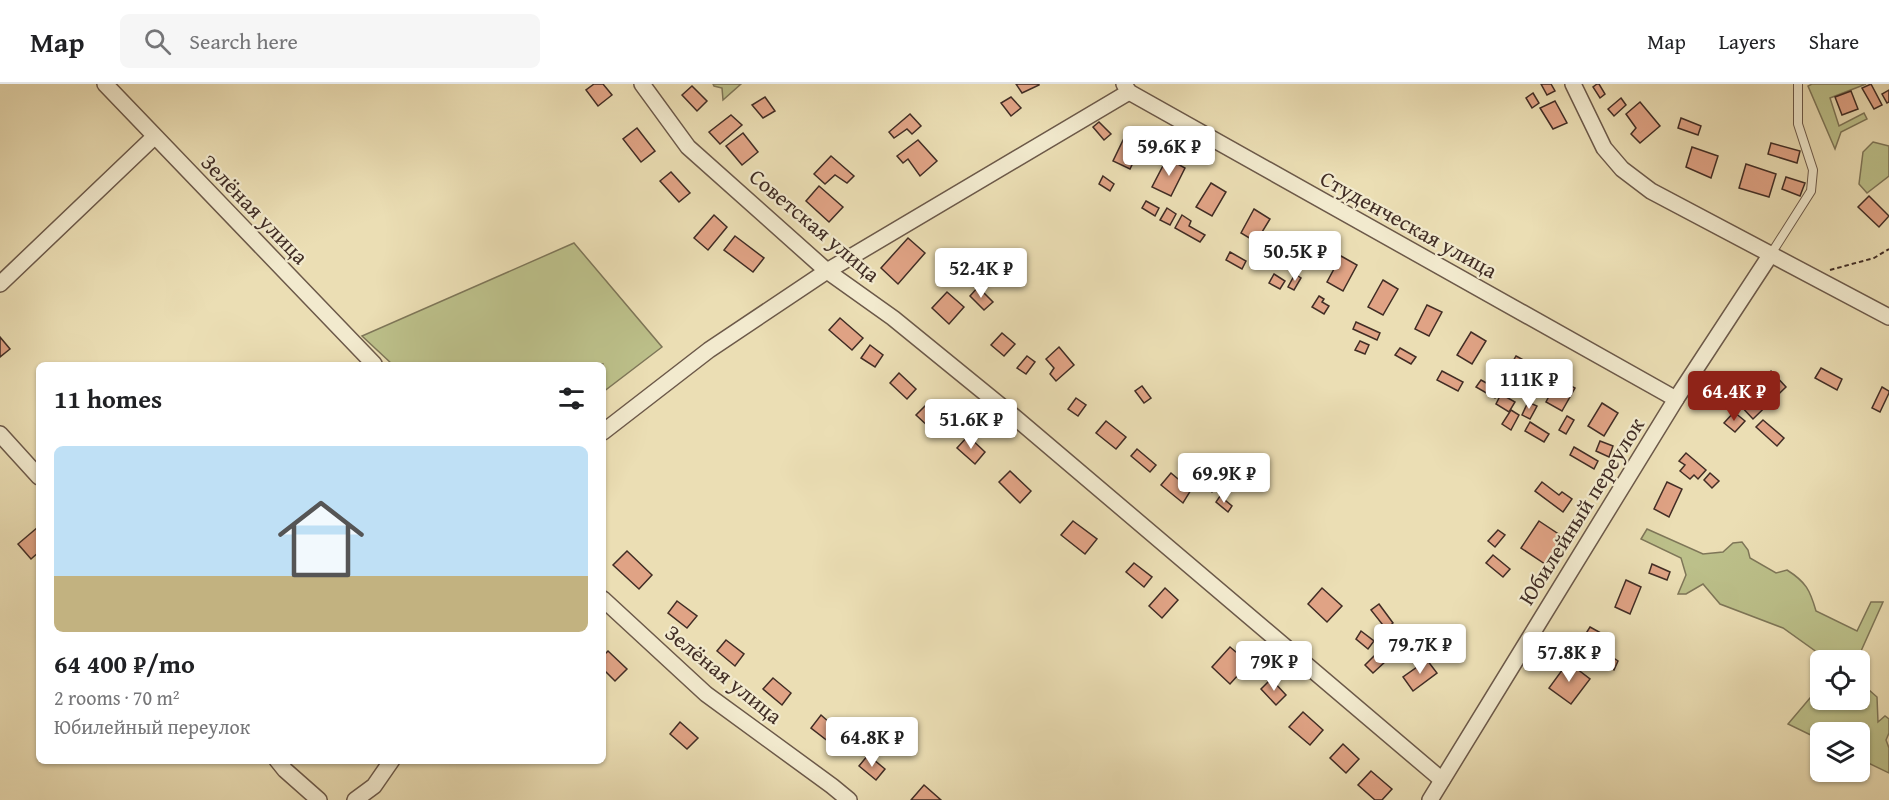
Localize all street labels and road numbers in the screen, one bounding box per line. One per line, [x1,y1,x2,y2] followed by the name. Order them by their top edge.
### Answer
[194,147,316,272] street label: Зелёная улица
[743,161,888,290] street label: Советская улица
[1315,162,1504,286] street label: Студенческая улица
[1510,411,1652,611] street label: Юбилейный переулок
[658,617,790,732] street label: Зелёная улица

